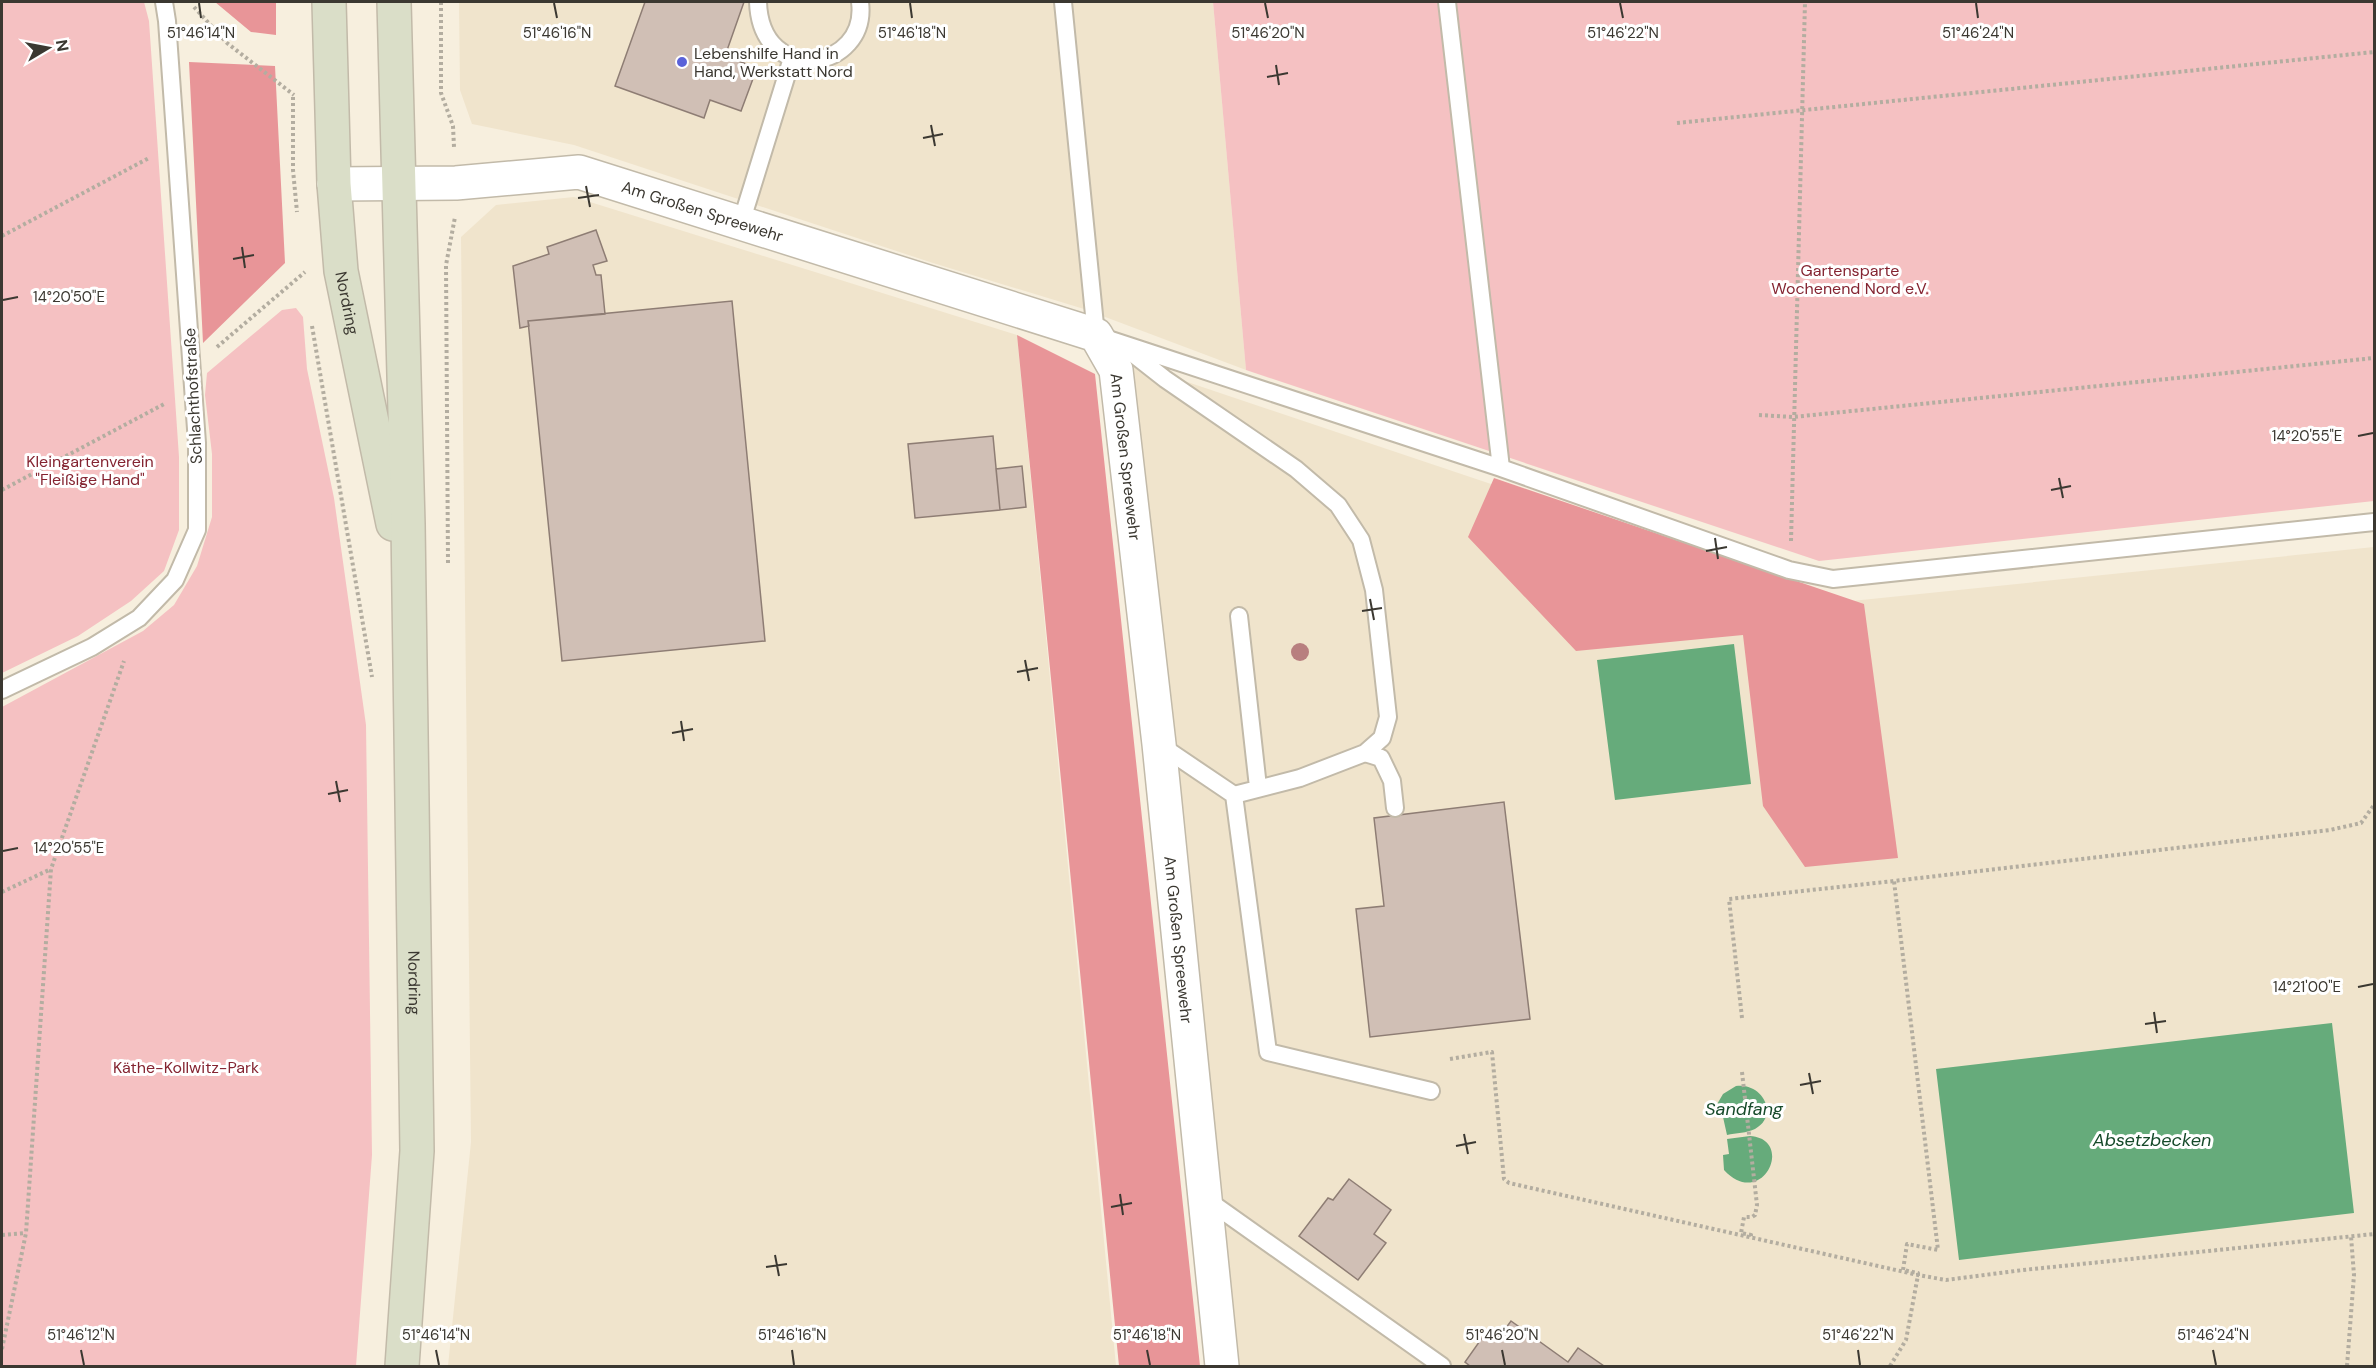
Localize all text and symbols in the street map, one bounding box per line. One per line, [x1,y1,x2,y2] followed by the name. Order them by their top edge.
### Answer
[18,18,78,78] north arrow
[167,23,235,43] text: 51°46'14"N
[523,23,591,43] text: 51°46'16"N
[878,23,946,43] text: 51°46'18"N
[1231,23,1305,43] text: 51°46'20"N
[1587,23,1659,43] text: 51°46'22"N
[1942,23,2014,43] text: 51°46'24"N
[51,38,74,53] text: N
[694,43,853,82] place label: Lebenshilfe Hand in Hand, Werkstatt Nord
[675,55,689,69] marker: Lebenshilfe Hand in Hand, Werkstatt Nord
[619,176,786,246] street label: Am Großen Spreewehr
[1771,260,1929,299] park label: Gartensparte Wochenend Nord e.V.
[331,269,364,337] street label: Nordring
[33,287,105,307] text: 14°20'50"E
[179,327,207,465] street label: Schlachthofstraße
[1106,372,1146,541] street label: Am Großen Spreewehr
[2272,426,2342,446] text: 14°20'55"E
[26,451,154,490] park label: Kleingartenverein "Fleißige Hand"
[34,838,104,858] text: 14°20'55"E
[1160,855,1198,1024] street label: Am Großen Spreewehr
[404,951,426,1015] street label: Nordring
[2273,977,2341,997] text: 14°21'00"E
[113,1057,259,1078] park label: Käthe-Kollwitz-Park
[1705,1097,1784,1121] water label: Sandfang
[2092,1128,2211,1152] water label: Absetzbecken
[47,1325,115,1345] text: 51°46'12"N
[402,1325,470,1345] text: 51°46'14"N
[758,1325,826,1345] text: 51°46'16"N
[1113,1325,1181,1345] text: 51°46'18"N
[1465,1325,1539,1345] text: 51°46'20"N
[1822,1325,1894,1345] text: 51°46'22"N
[2177,1325,2249,1345] text: 51°46'24"N

